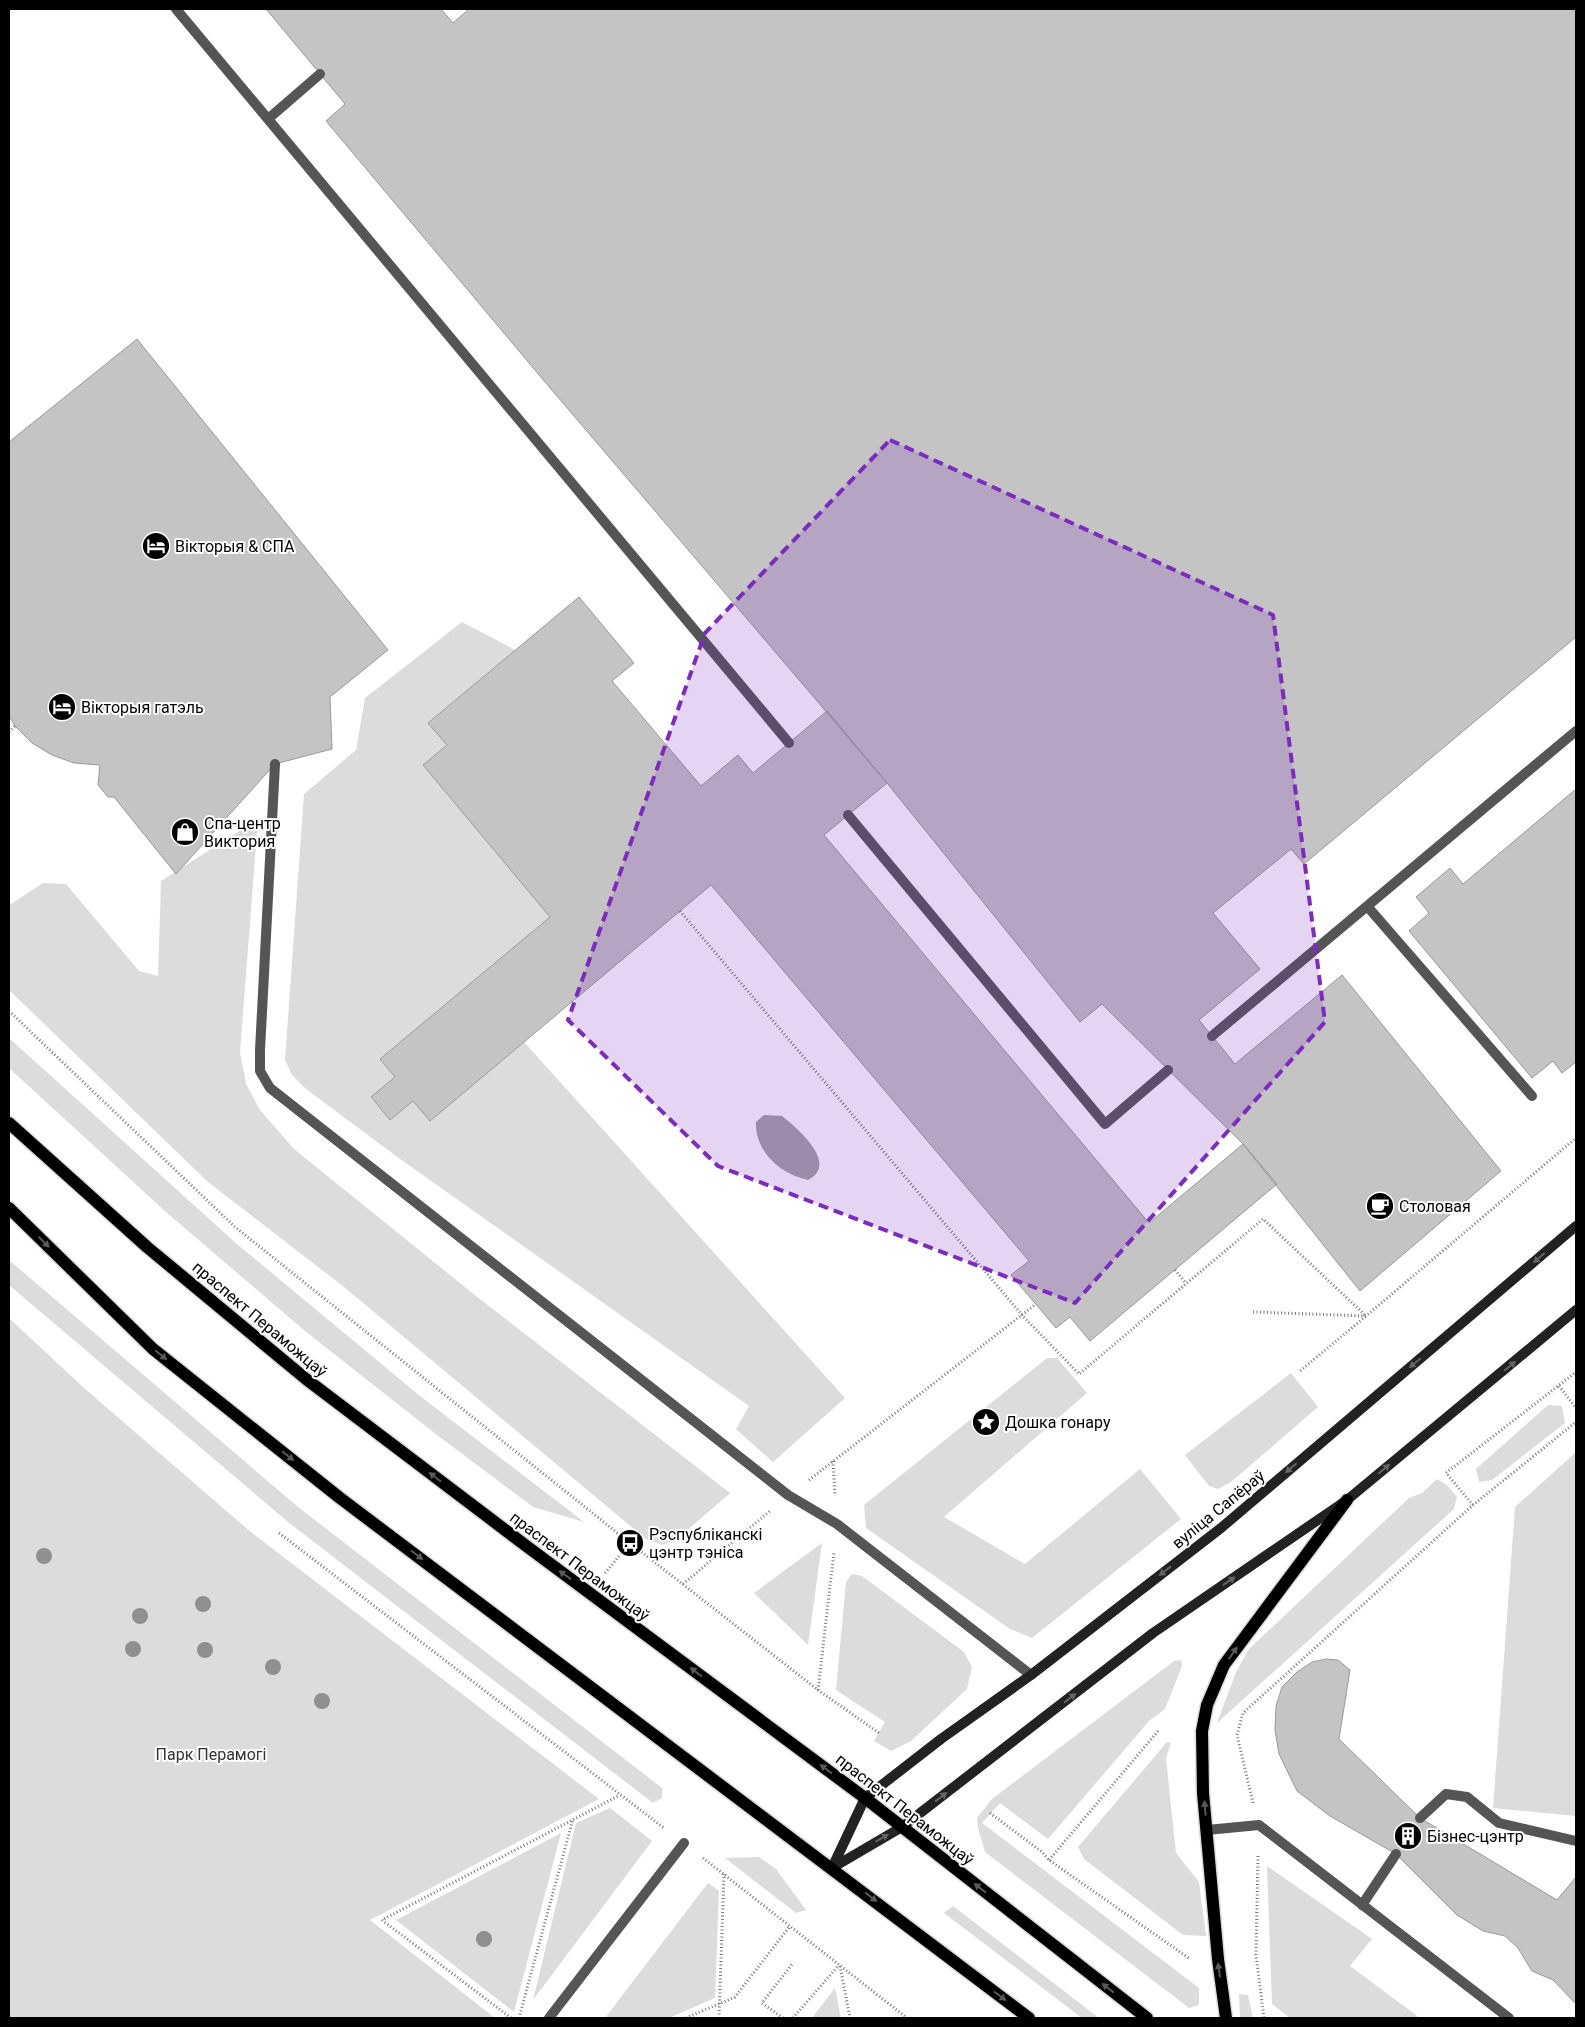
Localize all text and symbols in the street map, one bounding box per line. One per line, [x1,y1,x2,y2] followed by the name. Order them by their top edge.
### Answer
[141,531,171,561] hotel icon: Вікторыя & СПА
[175,537,295,556] place label: Вікторыя & СПА
[47,692,77,722] hotel icon: Вікторыя гатэль
[81,698,204,717] place label: Вікторыя гатэль
[204,814,281,851] place label: Спа-центр Виктория
[170,817,200,847] shop icon: Спа-центр Виктория
[1365,1191,1395,1221] cafe icon: Столовая
[1399,1197,1471,1216] place label: Столовая
[37,1236,49,1248] one-way arrow
[1534,1252,1546,1264] one-way arrow
[189,1258,331,1381] street label: праспект Пераможцаў
[154,1349,167,1360] one-way arrow
[1410,1357,1422,1369] one-way arrow
[1503,1360,1516,1371] one-way arrow
[971,1407,1001,1437] place icon: Дошка гонару
[1005,1413,1111,1432] place label: Дошка гонару
[281,1450,294,1461] one-way arrow
[1286,1462,1298,1474] one-way arrow
[1378,1464,1391,1475] one-way arrow
[1168,1466,1269,1553] street label: вуліца Сапёраў
[429,1472,442,1483] one-way arrow
[506,1508,654,1625] street label: праспект Пераможцаў
[649,1525,762,1562] place label: Рэспубліканскі цэнтр тэніса
[615,1528,645,1558] bus stop icon: Рэспубліканскі цэнтр тэніса
[410,1550,424,1560] one-way arrow
[1159,1565,1172,1576] one-way arrow
[558,1570,572,1580] one-way arrow
[1222,1576,1236,1586] one-way arrow
[1228,1646,1238,1659] one-way arrow
[690,1666,703,1677] one-way arrow
[1063,1693,1077,1703] one-way arrow
[156,1745,266,1764] park label: Парк Перамогі
[832,1750,978,1869] street label: праспект Пераможцаў
[820,1763,833,1774] one-way arrow
[934,1792,948,1802] one-way arrow
[1200,1800,1208,1816] one-way arrow
[1393,1821,1423,1851] building icon: Бізнес-цэнтр
[1427,1827,1524,1846] place label: Бізнес-цэнтр
[876,1834,889,1843] one-way arrow
[974,1883,987,1893] one-way arrow
[864,1892,877,1903] one-way arrow
[1215,1962,1223,1978] one-way arrow
[1102,1983,1115,1994] one-way arrow
[993,1991,1007,2001] one-way arrow

